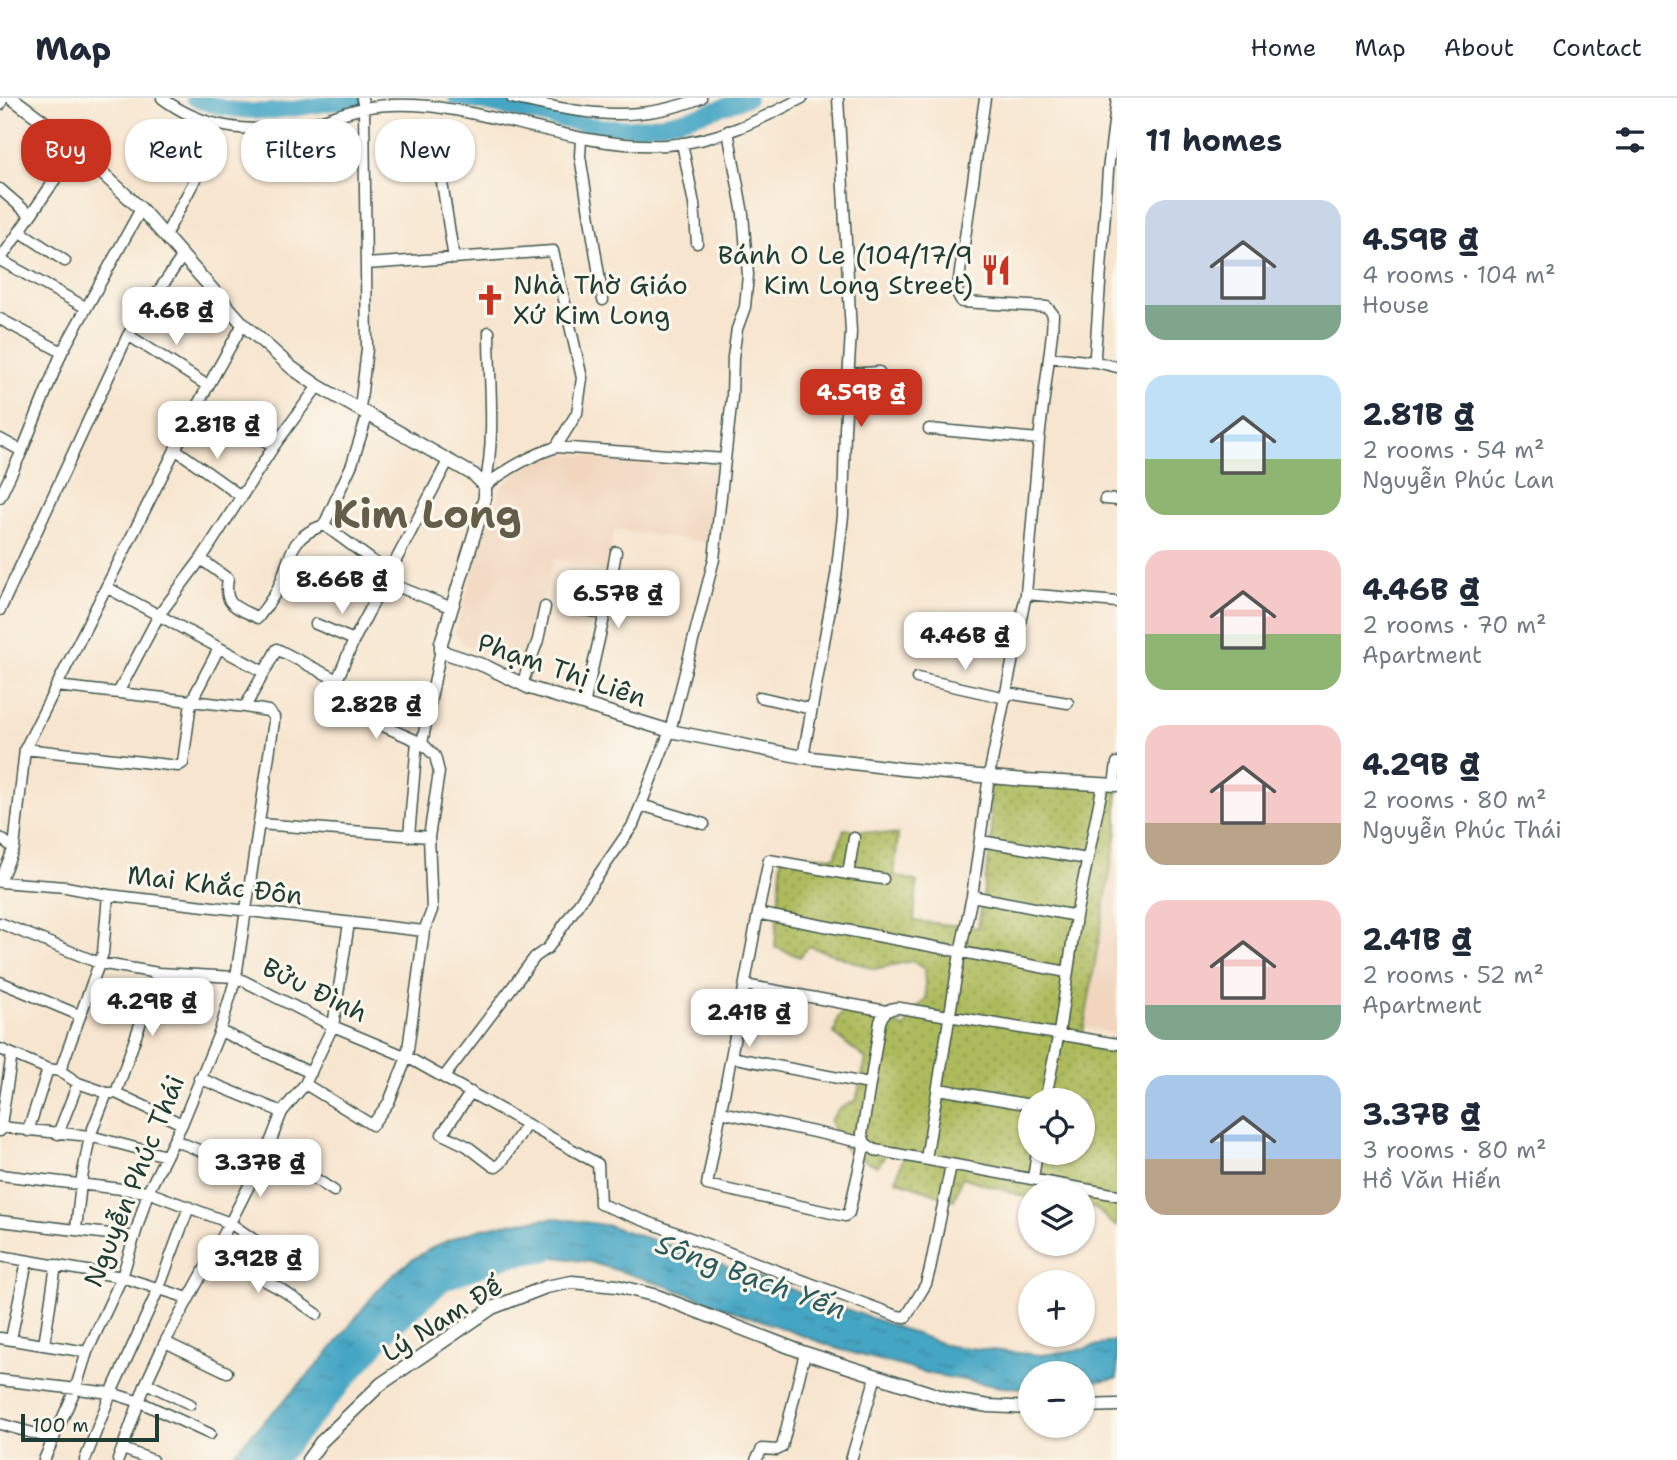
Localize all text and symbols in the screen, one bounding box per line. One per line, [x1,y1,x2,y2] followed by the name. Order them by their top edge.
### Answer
[35,26,111,71] text: Map
[1250,32,1316,64] text: Home
[1354,32,1406,64] text: Map
[1444,32,1514,64] text: About
[1552,32,1642,64] text: Contact
[21,119,111,182] chip: Buy
[125,119,227,182] chip: Rent
[241,119,361,182] chip: Filters
[375,119,475,182] chip: New
[1145,120,1282,161] text: 11 homes
[1611,121,1649,159] icon: filters
[1362,219,1479,260] text: 4.59B ₫
[1201,228,1285,312] icon: home
[718,237,973,302] place label: Bánh O Le (104/17/9 Kim Long Street)
[979,253,1013,287] restaurant icon: Bánh O Le (104/17/9 Kim Long Street)
[1362,260,1555,290] text: 4 rooms · 104 m²
[513,267,688,332] place label: Nhà Thờ Giáo Xứ Kim Long
[473,283,507,317] church icon: Nhà Thờ Giáo Xứ Kim Long
[119,288,233,347] pin: 4.6B ₫
[1362,290,1430,320] text: House
[138,295,214,325] text: 4.6B ₫
[796,370,926,429] pin: 4.59B ₫
[816,377,906,407] text: 4.59B ₫
[1362,394,1475,435] text: 2.81B ₫
[152,402,282,461] pin: 2.81B ₫
[1201,403,1285,487] icon: home
[174,409,260,439] text: 2.81B ₫
[1362,435,1545,465] text: 2 rooms · 54 m²
[1362,465,1554,495] text: Nguyễn Phúc Lan
[332,487,522,541] district label: Kim Long
[277,556,407,616] pin: 8.66B ₫
[296,564,388,594] text: 8.66B ₫
[1362,569,1480,610] text: 4.46B ₫
[553,570,683,630] pin: 6.57B ₫
[573,578,663,608] text: 6.57B ₫
[1201,578,1285,662] icon: home
[1362,610,1547,640] text: 2 rooms · 70 m²
[900,612,1030,672] pin: 4.46B ₫
[920,620,1010,650] text: 4.46B ₫
[473,624,651,715] street label: Phạm Thị Liên
[1362,640,1482,670] text: Apartment
[311,682,441,741] pin: 2.82B ₫
[330,689,422,719] text: 2.82B ₫
[1362,744,1480,785] text: 4.29B ₫
[1201,753,1285,837] icon: home
[1362,785,1547,815] text: 2 rooms · 80 m²
[1362,815,1562,845] text: Nguyễn Phúc Thái
[125,856,305,913] street label: Mai Khắc Đôn
[1362,919,1472,960] text: 2.41B ₫
[1201,928,1285,1012] icon: home
[257,949,374,1030] street label: Bửu Đình
[1362,960,1544,990] text: 2 rooms · 52 m²
[87,978,217,1038] pin: 4.29B ₫
[107,986,197,1016] text: 4.29B ₫
[684,990,814,1049] pin: 2.41B ₫
[1362,990,1482,1020] text: Apartment
[707,997,791,1027] text: 2.41B ₫
[75,1070,192,1292] street label: Nguyễn Phúc Thái
[1018,1088,1095,1438] map controls
[1018,1088,1095,1165] button: locate
[1362,1094,1481,1135] text: 3.37B ₫
[1201,1103,1285,1187] icon: home
[1362,1135,1547,1165] text: 3 rooms · 80 m²
[195,1140,325,1199] pin: 3.37B ₫
[214,1147,306,1177] text: 3.37B ₫
[1362,1165,1501,1195] text: Hồ Văn Hiến
[1018,1179,1095,1256] button: layers
[651,1224,851,1328] water label: Sông Bạch Yến
[193,1236,323,1295] pin: 3.92B ₫
[214,1243,302,1273] text: 3.92B ₫
[375,1268,509,1369] street label: Lý Nam Đế
[1018,1270,1095,1347] button: +
[1018,1361,1095,1438] button: −
[21,1411,159,1443] scale bar
[32,1413,89,1438] text: 100 m

